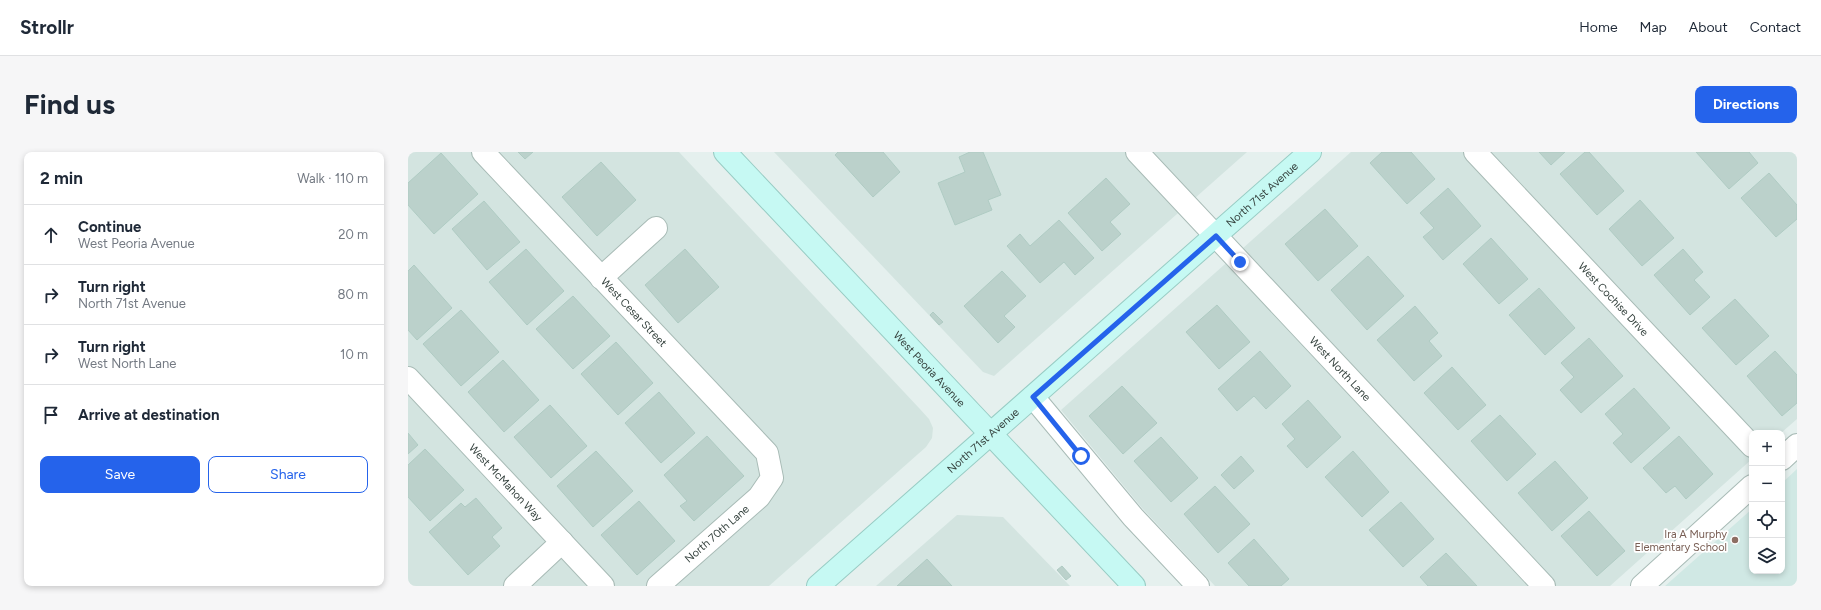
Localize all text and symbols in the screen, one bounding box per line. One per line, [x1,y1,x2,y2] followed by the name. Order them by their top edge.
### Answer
[20,16,74,39] text: Strollr
[1579,19,1618,36] text: Home
[1640,19,1667,36] text: Map
[1689,19,1728,36] text: About
[1750,19,1801,36] text: Contact
[1695,86,1797,123] button: Directions
[24,87,115,121] text: Find us
[1223,159,1301,229] street label: North 71st Avenue
[40,168,83,188] text: 2 min
[297,171,368,186] text: Walk · 110 m
[78,218,141,236] text: Continue
[40,224,62,246] icon: ahead
[338,227,368,242] text: 20 m
[78,236,194,251] text: West Peoria Avenue
[1231,253,1249,271] route end
[1576,259,1651,339] street label: West Cochise Drive
[598,275,670,349] street label: West Cesar Street
[78,278,146,296] text: Turn right
[40,284,62,306] icon: right
[337,287,368,302] text: 80 m
[78,296,186,311] text: North 71st Avenue
[891,328,968,409] street label: West Peoria Avenue
[1307,334,1373,403] street label: West North Lane
[78,338,146,356] text: Turn right
[40,344,62,366] icon: right
[340,347,368,362] text: 10 m
[78,356,176,371] text: West North Lane
[40,404,62,426] icon: arrive
[944,405,1022,476] street label: North 71st Avenue
[78,406,219,424] text: Arrive at destination
[1749,430,1785,574] map controls
[1749,430,1785,466] button: +
[466,441,545,524] street label: West McMahon Way
[1072,447,1090,465] route start
[40,456,200,493] button: Save
[208,456,368,493] button: Share
[1749,466,1785,502] button: −
[682,502,752,566] street label: North 70th Lane
[1749,502,1785,538] button: locate
[1635,528,1727,554] place label: Ira A Murphy Elementary School
[1730,535,1740,545] marker: Ira A Murphy Elementary School
[1749,538,1785,574] button: layers

